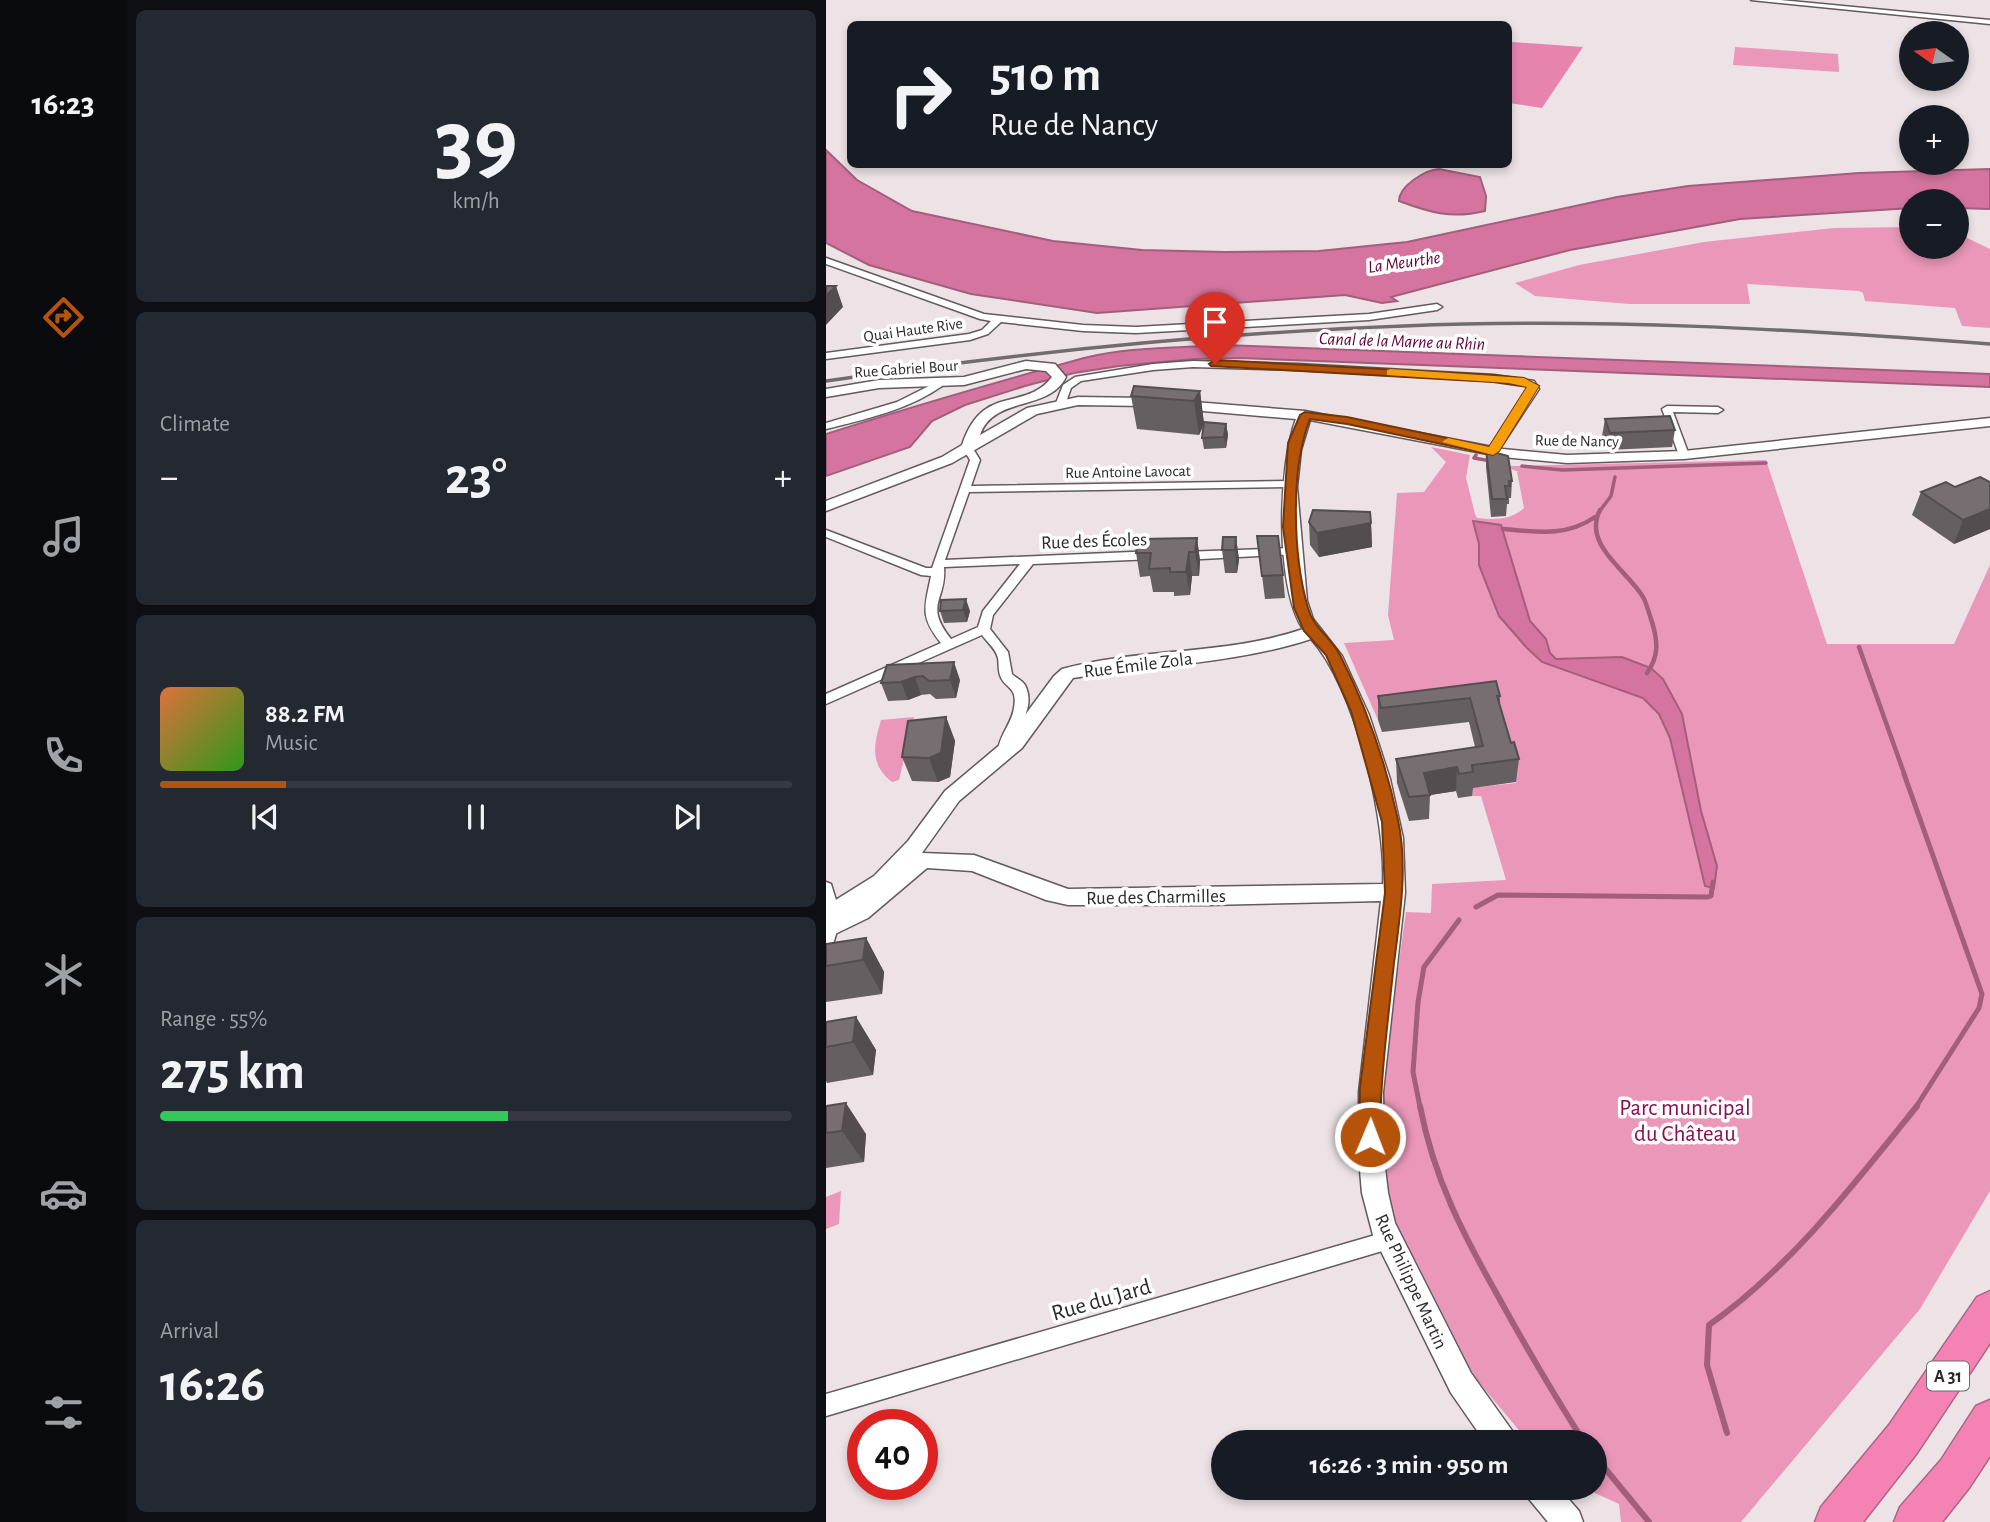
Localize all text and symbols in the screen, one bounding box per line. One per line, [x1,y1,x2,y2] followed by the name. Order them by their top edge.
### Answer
[1899,21,1969,91] north arrow
[1899,21,1969,259] map controls
[875,49,966,140] icon: right
[990,51,1101,100] text: 510 m
[31,88,95,120] text: 16:23
[434,97,518,188] text: 39
[1899,105,1969,175] button: +
[990,109,1158,141] text: Rue de Nancy
[1899,189,1969,259] button: −
[452,190,500,213] text: km/h
[1367,249,1442,277] water label: La Meurthe
[1185,292,1245,364] pin
[39,293,88,342] icon: directions
[1196,303,1234,341] icon: arrive
[862,315,964,346] street label: Quai Haute Rive
[1319,330,1485,354] water label: Canal de la Marne au Rhin
[854,357,959,381] street label: Rue Gabriel Bour
[160,413,230,436] text: Climate
[1535,432,1619,451] street label: Rue de Nancy
[445,451,507,503] text: 23°
[160,459,178,497] text: −
[774,459,792,497] text: +
[1065,463,1191,481] street label: Rue Antoine Lavocat
[39,512,88,561] icon: music
[1041,528,1147,553] street label: Rue des Écoles
[1082,647,1194,682] street label: Rue Émile Zola
[265,701,345,727] text: 88.2 FM
[39,731,88,780] icon: phone
[265,732,317,755] text: Music
[246,798,284,836] icon: previous
[457,798,495,836] icon: pause
[668,798,706,836] icon: next
[1086,887,1226,908] street label: Rue des Charmilles
[39,950,88,999] icon: climate
[160,1008,267,1031] text: Range · 55%
[160,1046,305,1098] text: 275 km
[1619,1097,1751,1146] park label: Parc municipal du Château
[1333,1100,1407,1174] position arrow
[39,1169,88,1218] icon: car
[1371,1211,1450,1352] street label: Rue Philippe Martin
[1049,1275,1154,1326] street label: Rue du Jard
[160,1320,219,1343] text: Arrival
[160,1358,265,1410] text: 16:26
[1927,1362,1969,1391] road number: A 31
[39,1388,88,1437] icon: filters
[847,1409,938,1500] speed limit sign: 40
[1309,1452,1509,1478] text: 16:26 · 3 min · 950 m

